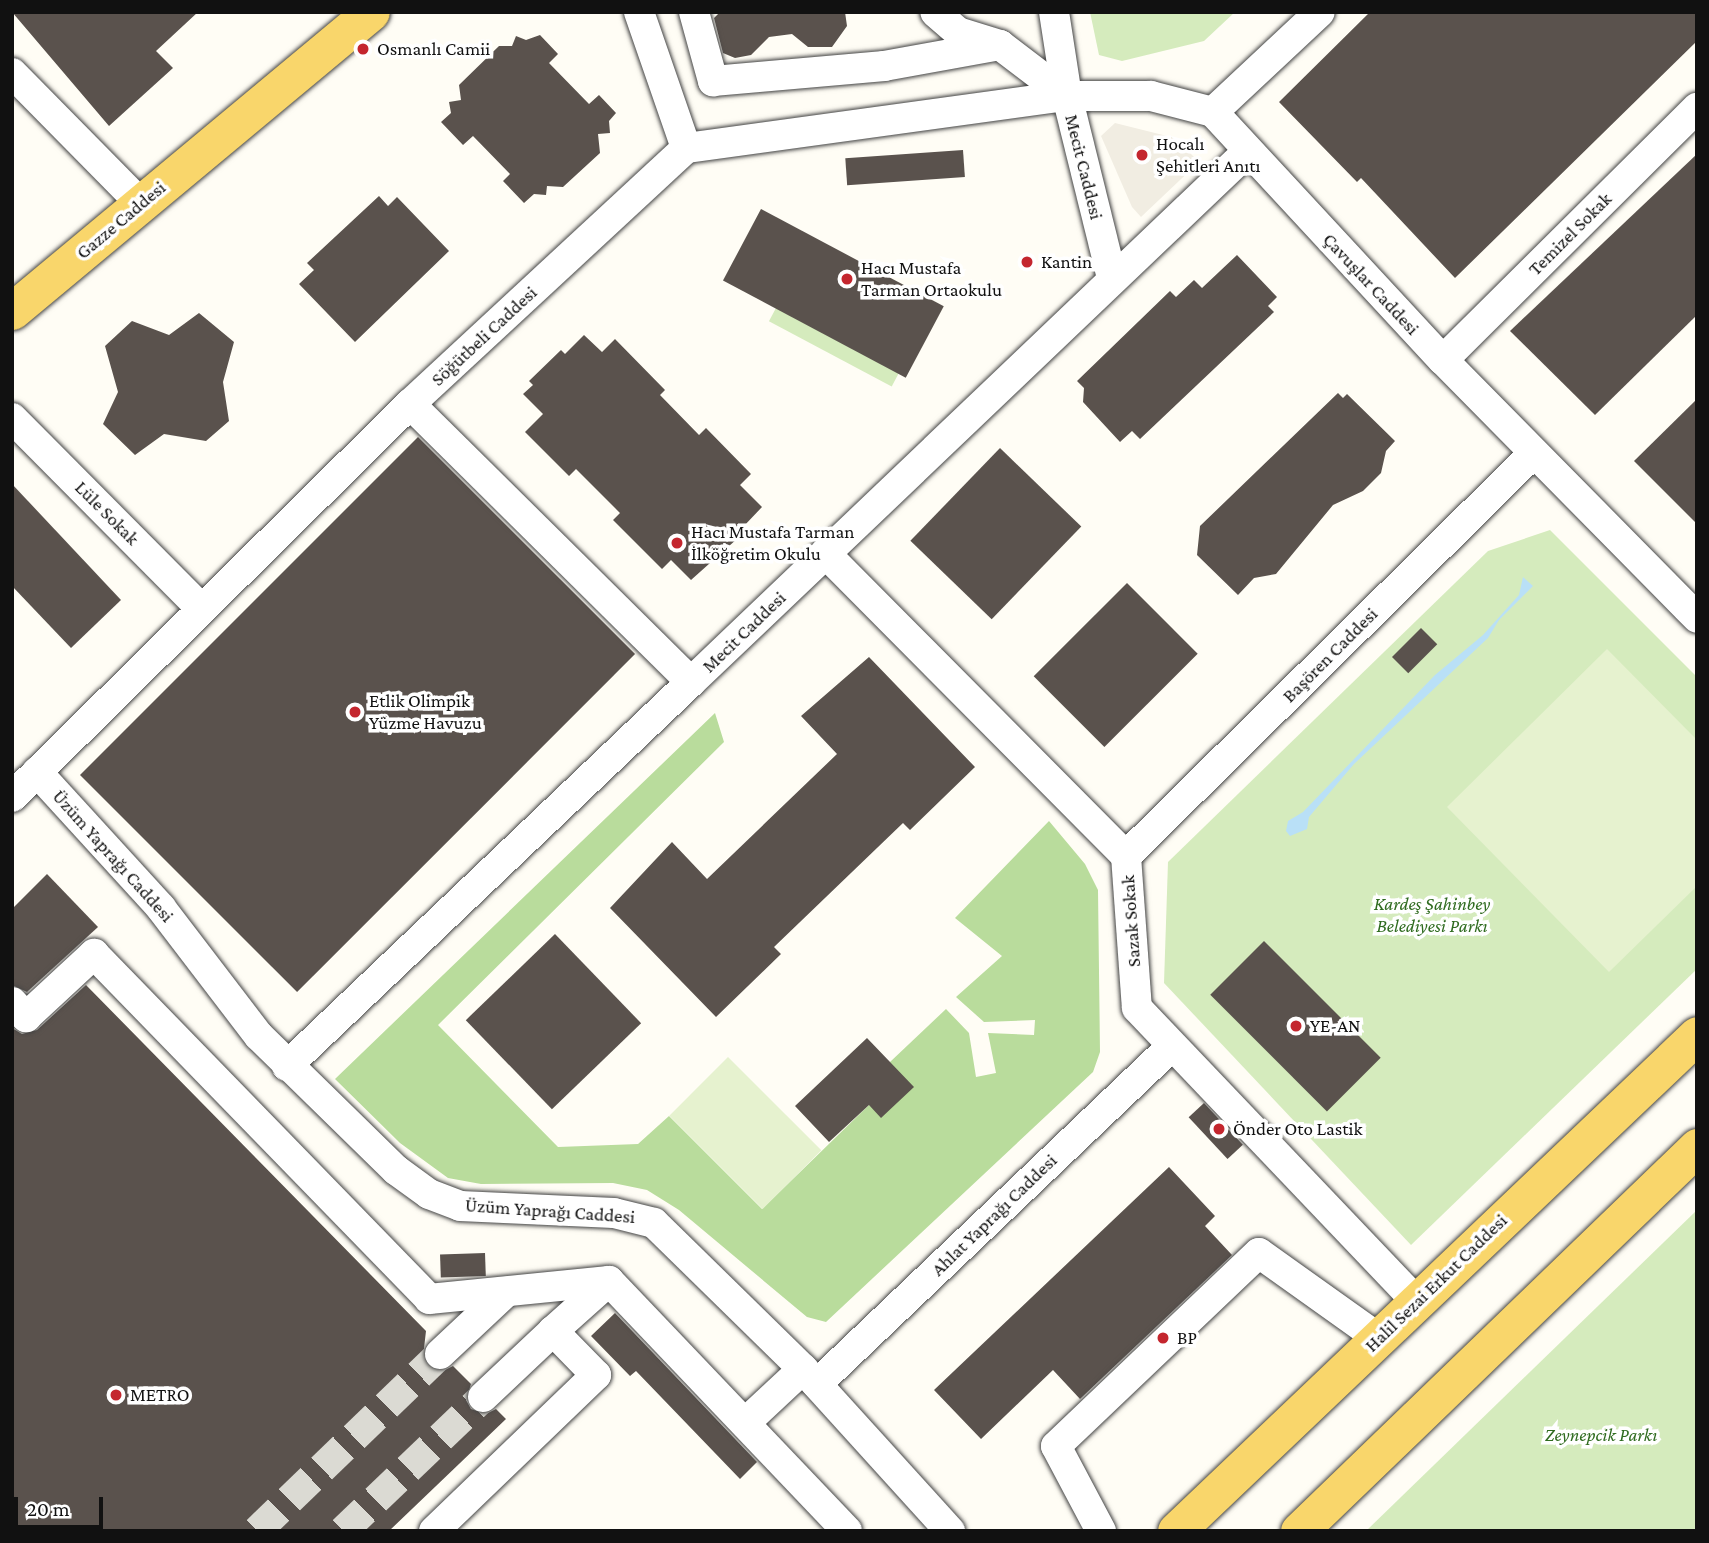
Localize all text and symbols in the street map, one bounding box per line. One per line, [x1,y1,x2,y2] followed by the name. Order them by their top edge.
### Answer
[377,38,490,60] place label: Osmanlı Camii
[355,41,371,57] marker: Osmanlı Camii
[1060,112,1108,222] street label: Mecit Caddesi
[1156,133,1261,177] place label: Hocalı Şehitleri Anıtı
[1134,147,1150,163] marker: Hocalı Şehitleri Anıtı
[72,176,170,264] street label: Gazze Caddesi
[1524,188,1616,280] street label: Temizel Sokak
[1318,228,1424,340] street label: Çavuşlar Caddesi
[1041,251,1092,273] place label: Kantin
[1019,254,1035,270] marker: Kantin
[861,257,1002,301] place label: Hacı Mustafa Tarman Ortaokulu
[839,271,855,287] marker: Hacı Mustafa Tarman Ortaokulu
[426,281,542,391] street label: Söğütbeli Caddesi
[70,476,144,550] street label: Lüle Sokak
[691,521,854,565] place label: Hacı Mustafa Tarman İlköğretim Okulu
[669,535,685,551] marker: Hacı Mustafa Tarman İlköğretim Okulu
[697,586,791,678] street label: Mecit Caddesi
[1278,603,1382,707] street label: Başören Caddesi
[369,690,482,734] place label: Etlik Olimpik Yüzme Havuzu
[347,704,363,720] marker: Etlik Olimpik Yüzme Havuzu
[48,785,178,927] street label: Üzüm Yaprağı Caddesi
[1116,874,1146,968] street label: Sazak Sokak
[1374,893,1490,937] park label: Kardeş Şahinbey Belediyesi Parkı
[1310,1015,1360,1037] place label: YE-AN
[1288,1018,1304,1034] marker: YE-AN
[1233,1118,1363,1140] place label: Önder Oto Lastik
[1211,1121,1227,1137] marker: Önder Oto Lastik
[926,1149,1062,1281] street label: Ahlat Yaprağı Caddesi
[464,1194,636,1228] street label: Üzüm Yaprağı Caddesi
[1360,1209,1512,1357] street label: Halil Sezai Erkut Caddesi
[1177,1327,1197,1349] place label: BP
[1155,1330,1171,1346] marker: BP
[130,1384,189,1406] place label: METRO
[108,1387,124,1403] marker: METRO
[1545,1424,1657,1446] park label: Zeynepcik Parkı
[18,1484,107,1528] scale bar
[27,1497,70,1521] text: 20 m

